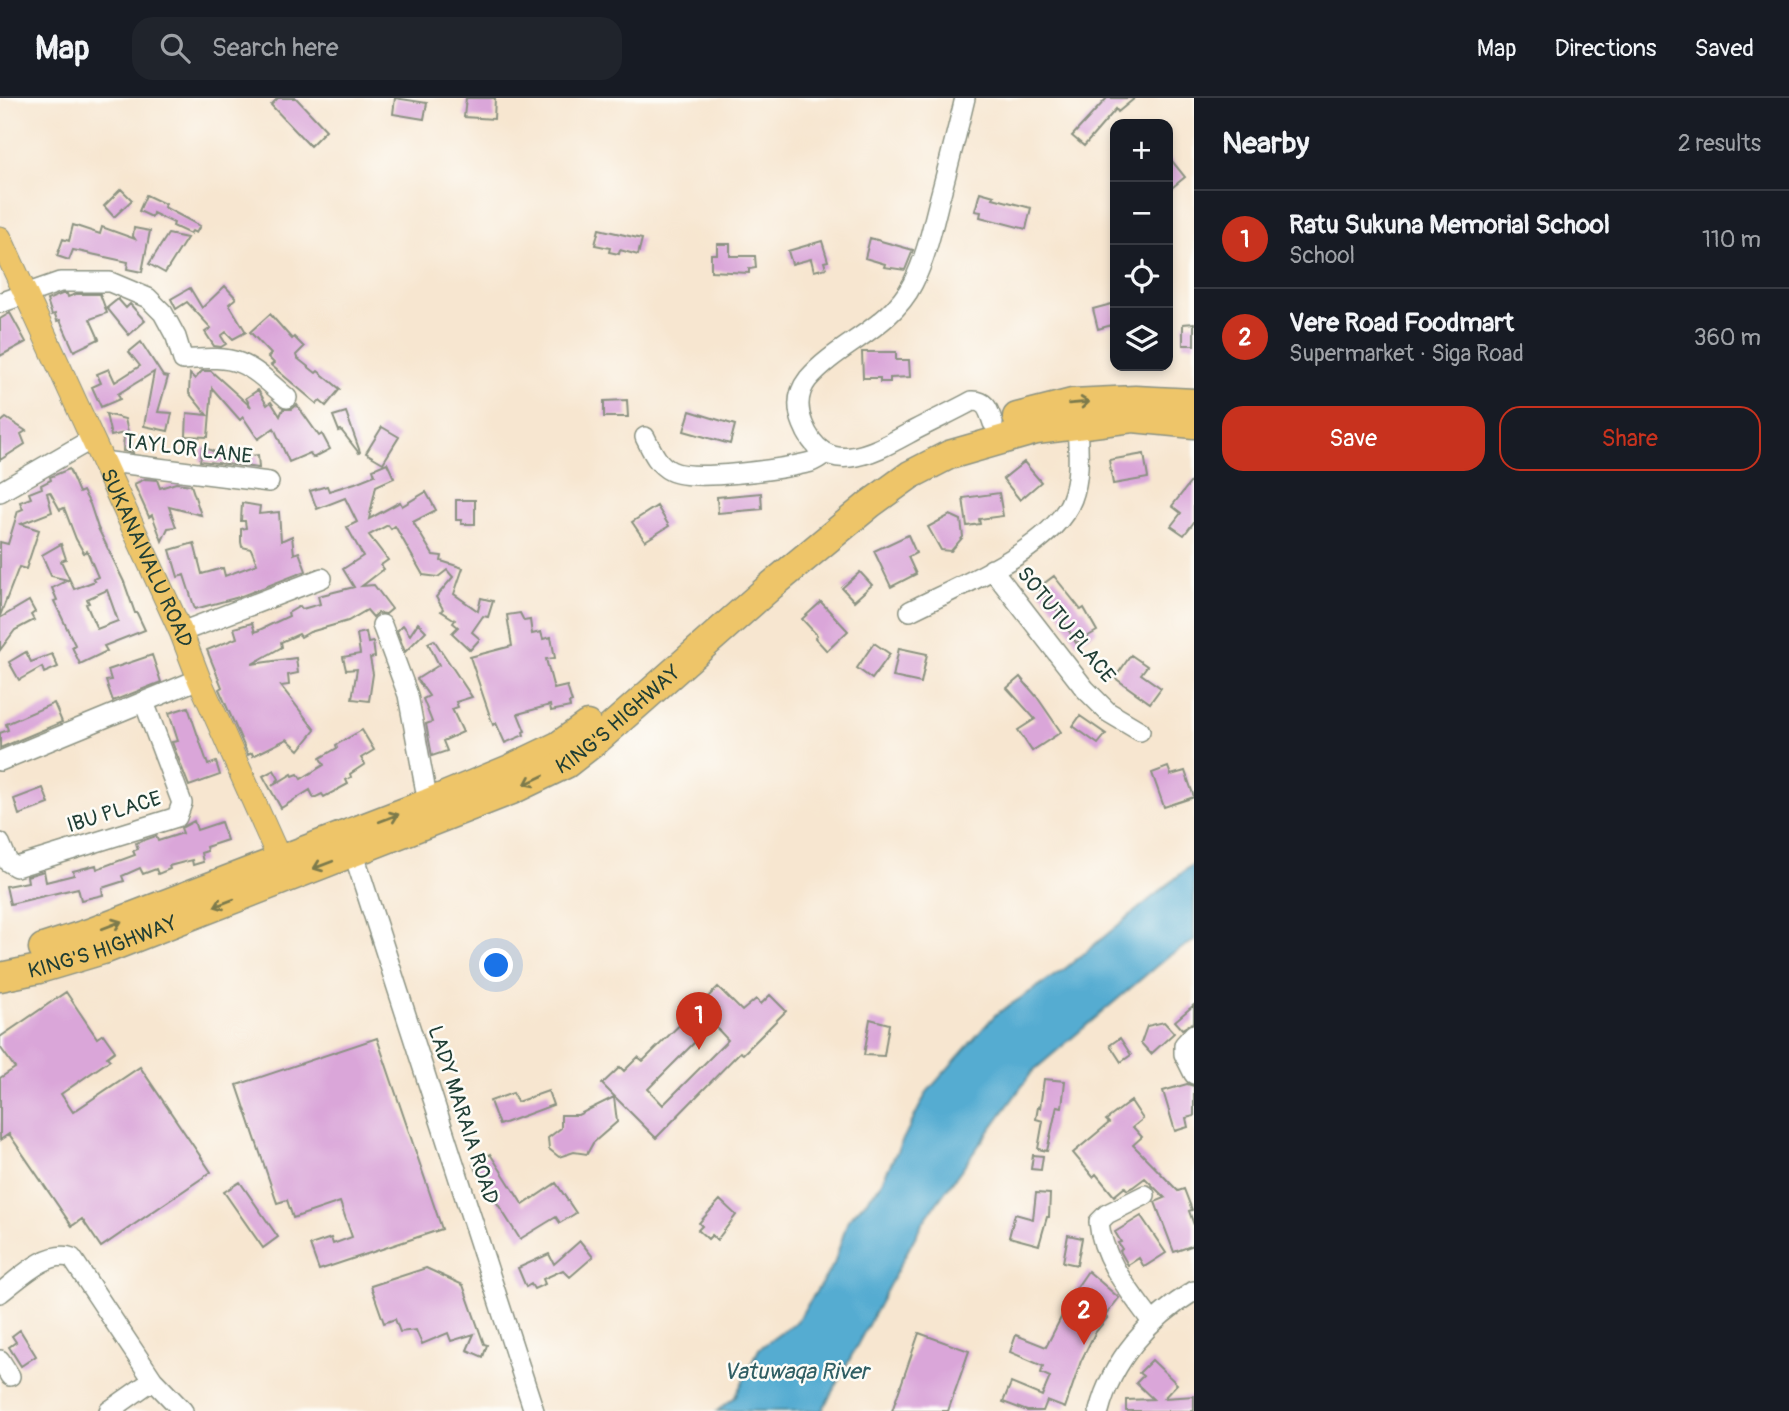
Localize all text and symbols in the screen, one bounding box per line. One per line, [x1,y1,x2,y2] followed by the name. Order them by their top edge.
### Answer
[132,17,622,80] search box
[35,28,90,69] text: Map
[156,29,194,67] icon: search
[212,32,339,64] text: Search here
[1477,34,1517,63] text: Map
[1555,34,1656,63] text: Directions
[1694,34,1754,63] text: Saved
[1110,119,1173,371] map controls
[1110,119,1173,182] button: +
[1222,125,1309,162] text: Nearby
[1678,129,1761,158] text: 2 results
[1110,182,1173,245] button: −
[1289,209,1610,241] text: Ratu Sukuna Memorial School
[1241,225,1250,254] text: 1
[1702,225,1761,254] text: 110 m
[1289,241,1355,270] text: School
[1110,245,1173,308] button: locate
[1289,307,1514,339] text: Vere Road Foodmart
[1110,308,1173,371] button: layers
[1239,323,1251,352] text: 2
[1694,323,1761,352] text: 360 m
[1289,339,1524,368] text: Supermarket · Siga Road
[1067,396,1090,409] one-way arrow
[1222,406,1485,471] button: Save
[1499,406,1761,471] button: Share
[122,428,254,470] street label: TAYLOR LANE
[94,464,199,651] street label: SUKANAIVALU ROAD
[1011,561,1121,689] street label: SOTUTU PLACE
[551,659,686,780] street label: KING'S HIGHWAY
[524,774,545,787] one-way arrow
[64,785,164,839] street label: IBU PLACE
[378,811,400,823] one-way arrow
[313,860,335,873] one-way arrow
[214,898,236,911] one-way arrow
[26,909,181,984] street label: KING'S HIGHWAY
[100,917,122,930] one-way arrow
[479,948,513,982] your location
[676,992,722,1050] pin: 1
[421,1022,505,1208] street label: LADY MARAIA ROAD
[1061,1287,1107,1345] pin: 2
[723,1357,871,1386] water label: Vatuwaqa River

